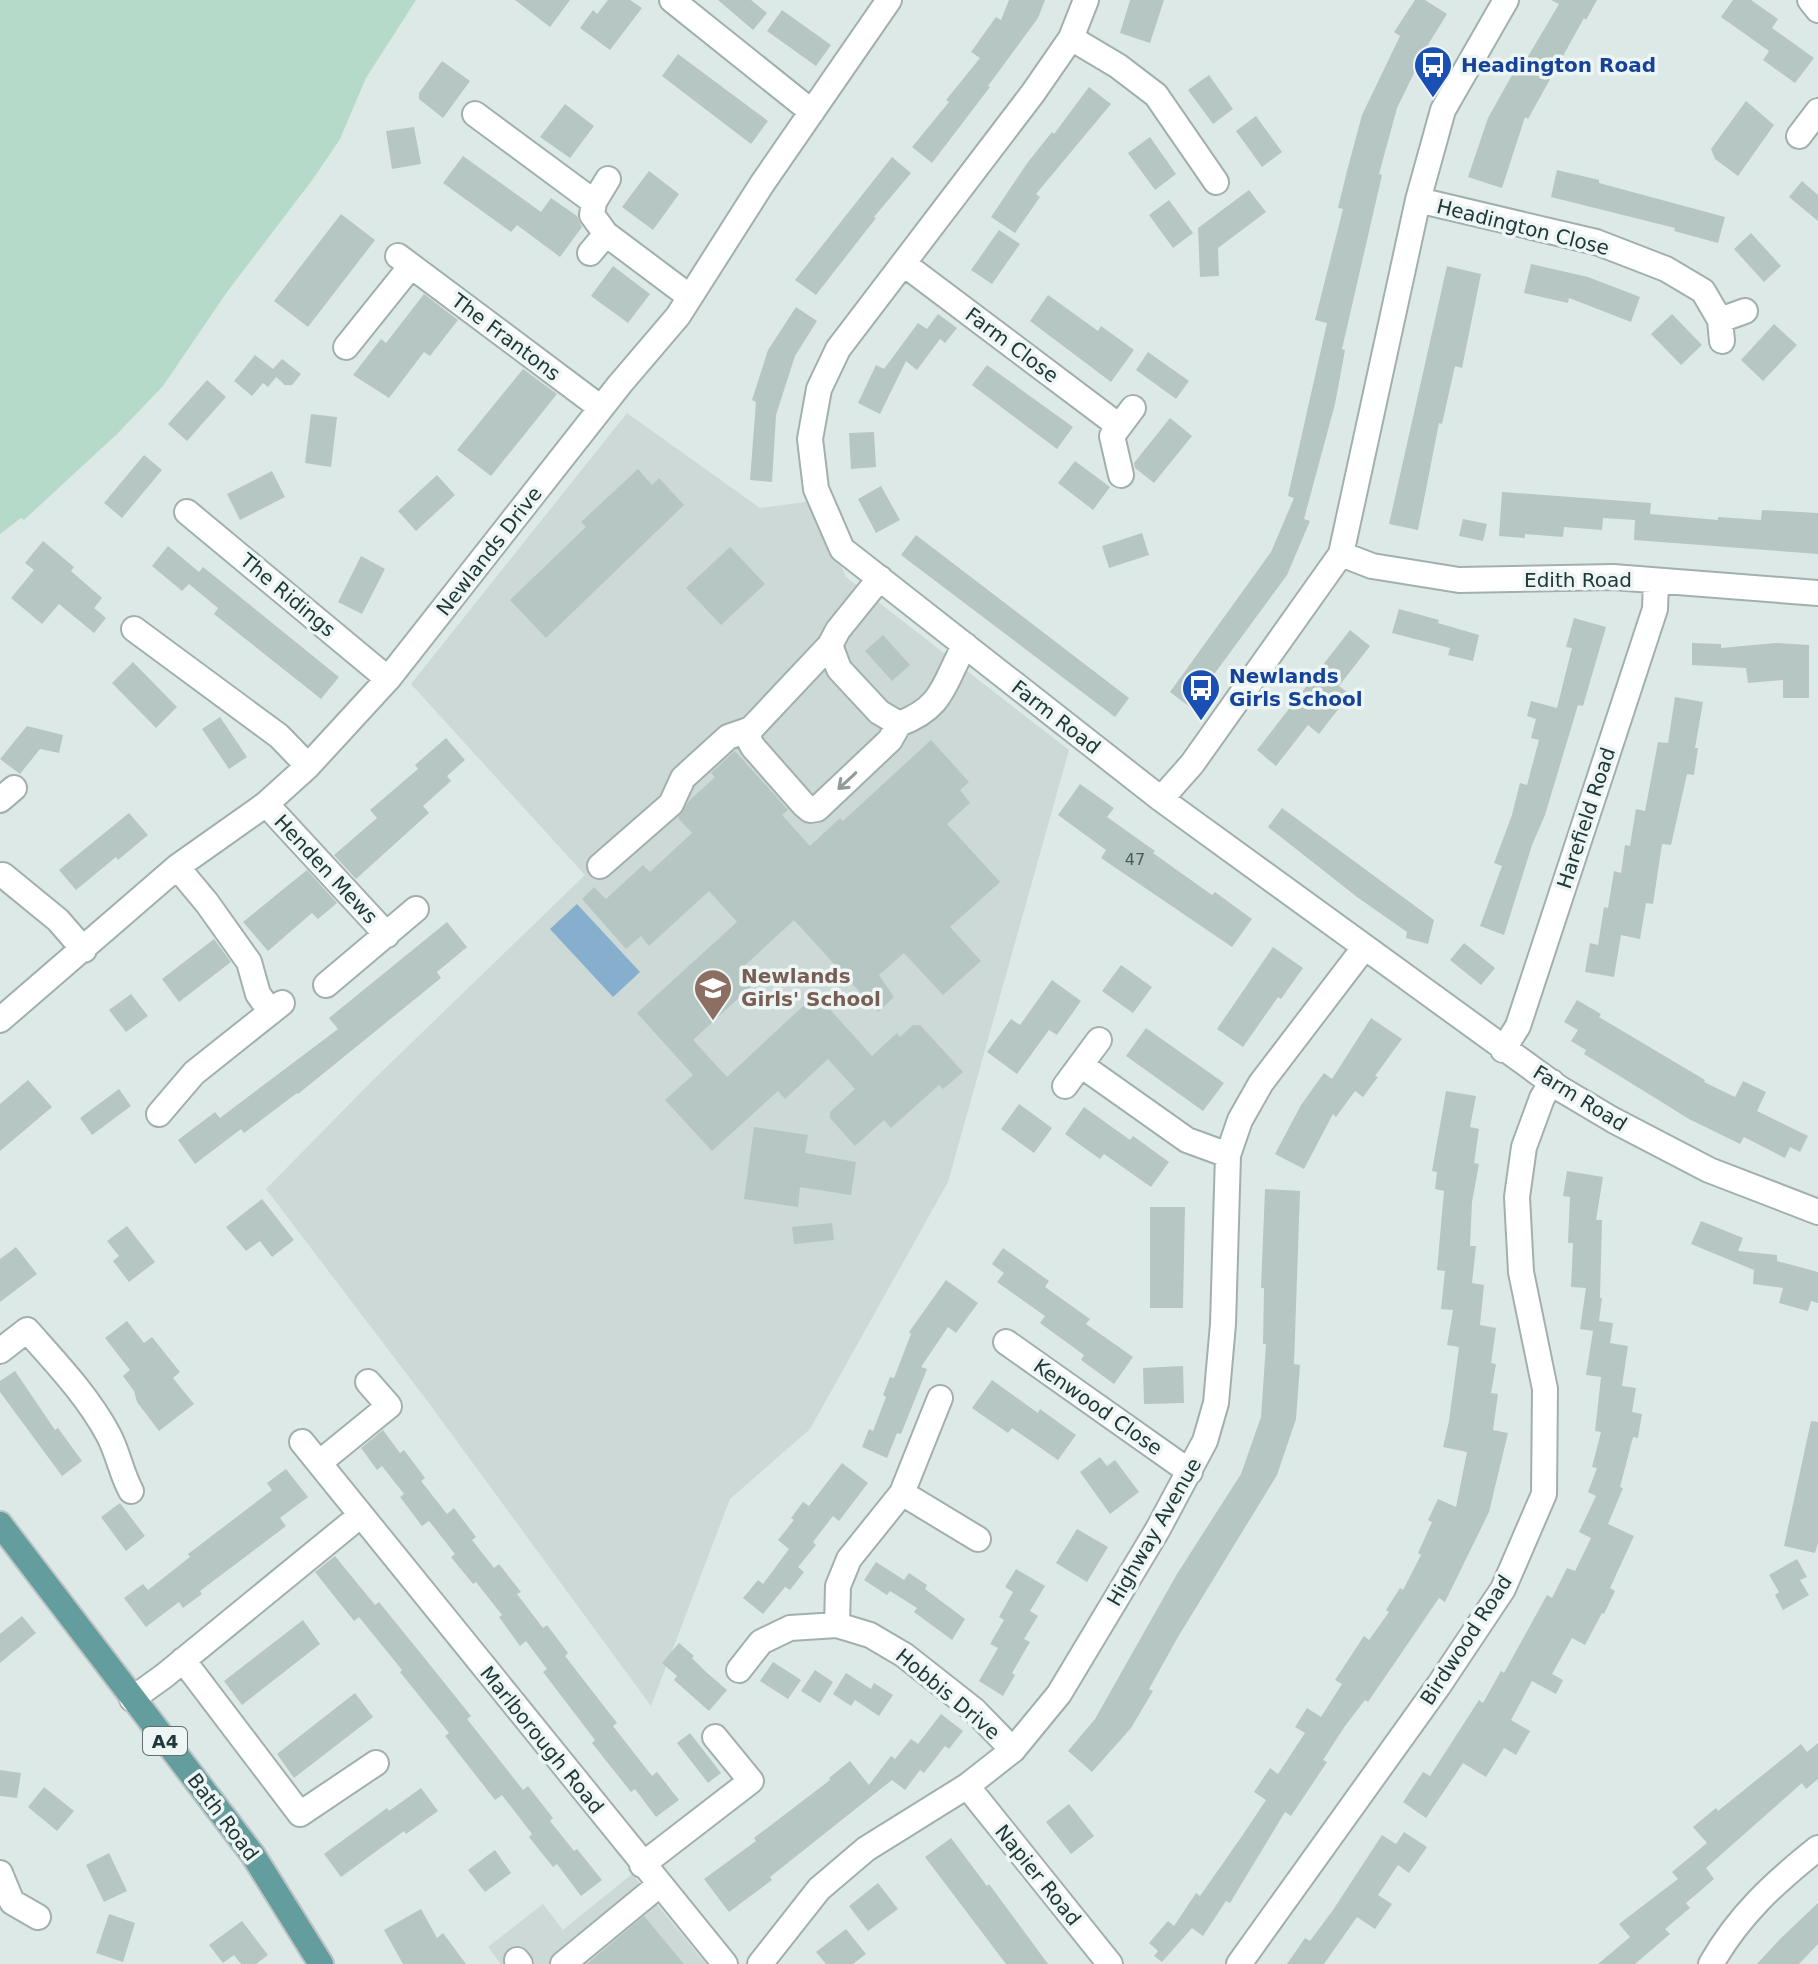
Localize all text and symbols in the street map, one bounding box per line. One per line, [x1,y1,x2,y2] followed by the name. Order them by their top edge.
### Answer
[1412,44,1454,99] bus stop icon: Headington Road
[1461,53,1656,77] place label: Headington Road
[1434,194,1612,260] street label: Headington Close
[446,288,565,386] street label: The Frantons
[961,302,1063,388] street label: Farm Close
[431,482,547,620] street label: Newlands Drive
[235,548,341,642] street label: The Ridings
[1524,568,1632,592] street label: Edith Road
[1229,664,1363,711] place label: Newlands Girls School
[1180,667,1222,722] bus stop icon: Newlands Girls School
[1007,675,1105,759] street label: Farm Road
[1552,744,1620,892] street label: Harefield Road
[837,771,857,790] one-way arrow
[269,809,383,929] street label: Henden Mews
[1125,850,1145,869] house number: 47
[741,964,881,1011] place label: Newlands Girls' School
[692,967,734,1022] school or university icon: Newlands Girls' School
[1529,1060,1631,1136] street label: Farm Road
[1029,1354,1167,1460] street label: Kenwood Close
[1102,1454,1206,1610] street label: Highway Avenue
[1415,1571,1517,1709] street label: Birdwood Road
[891,1644,1005,1744] street label: Hobbis Drive
[475,1661,609,1819] street label: Marlborough Road
[143,1727,187,1755] road number: A4
[182,1769,264,1865] street label: Bath Road
[990,1820,1086,1930] street label: Napier Road

